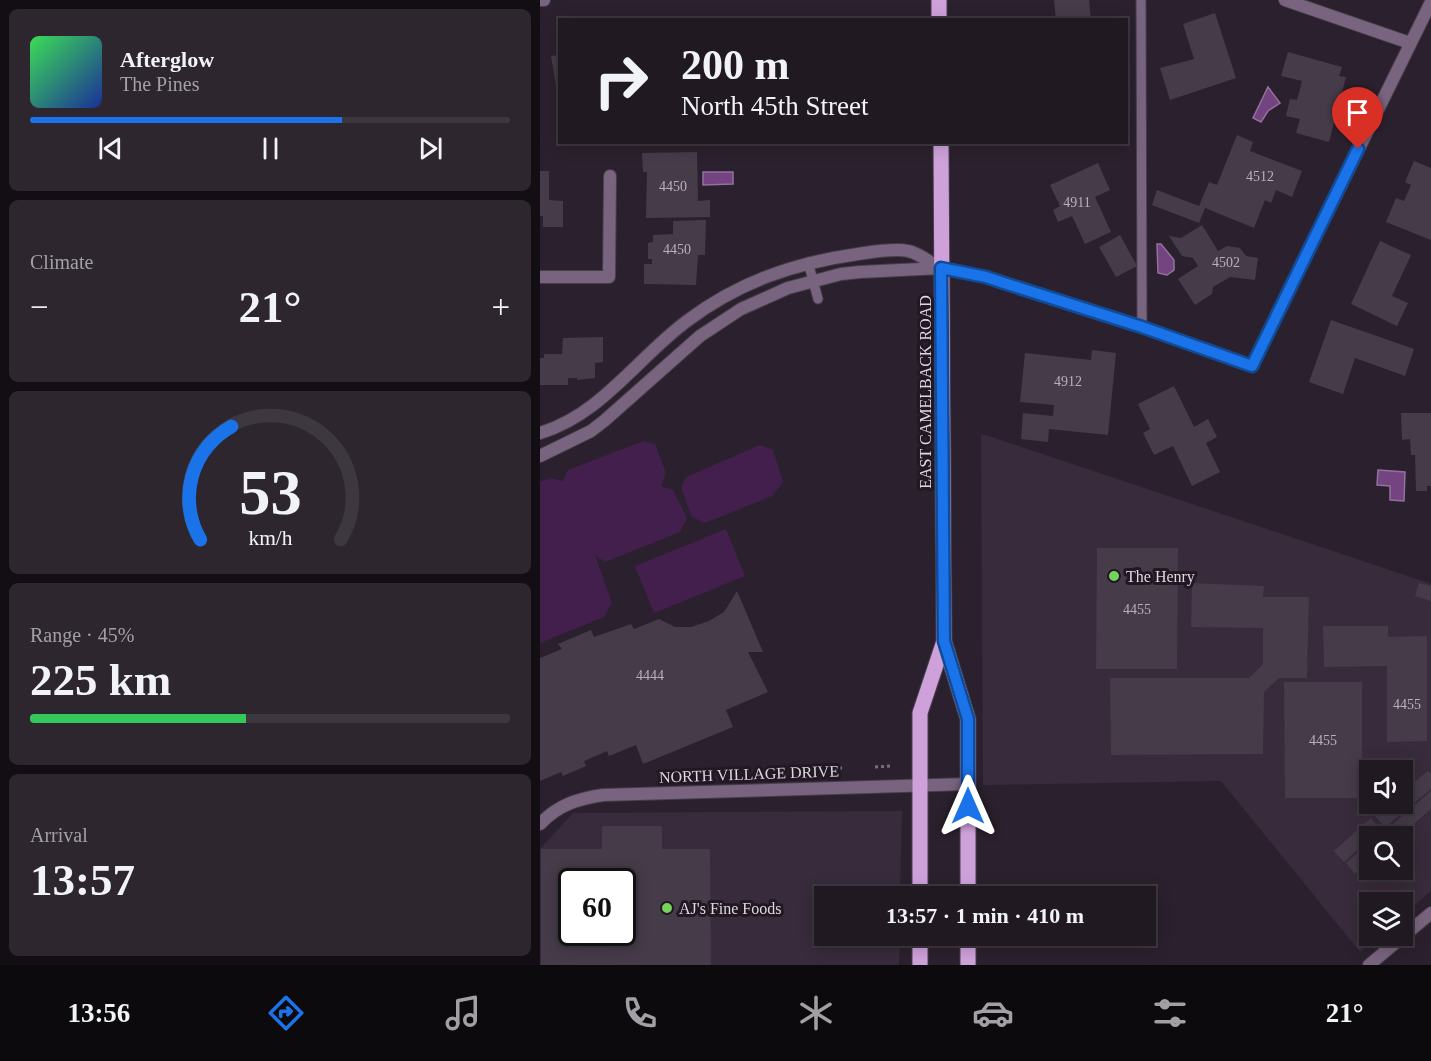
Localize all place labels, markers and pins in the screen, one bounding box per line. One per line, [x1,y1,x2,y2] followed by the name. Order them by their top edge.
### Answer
[1332,87,1383,149] pin
[1126,568,1195,586] place label: The Henry
[1107,569,1121,583] marker: The Henry
[679,900,781,917] place label: AJ's Fine Foods
[660,901,674,915] marker: AJ's Fine Foods

